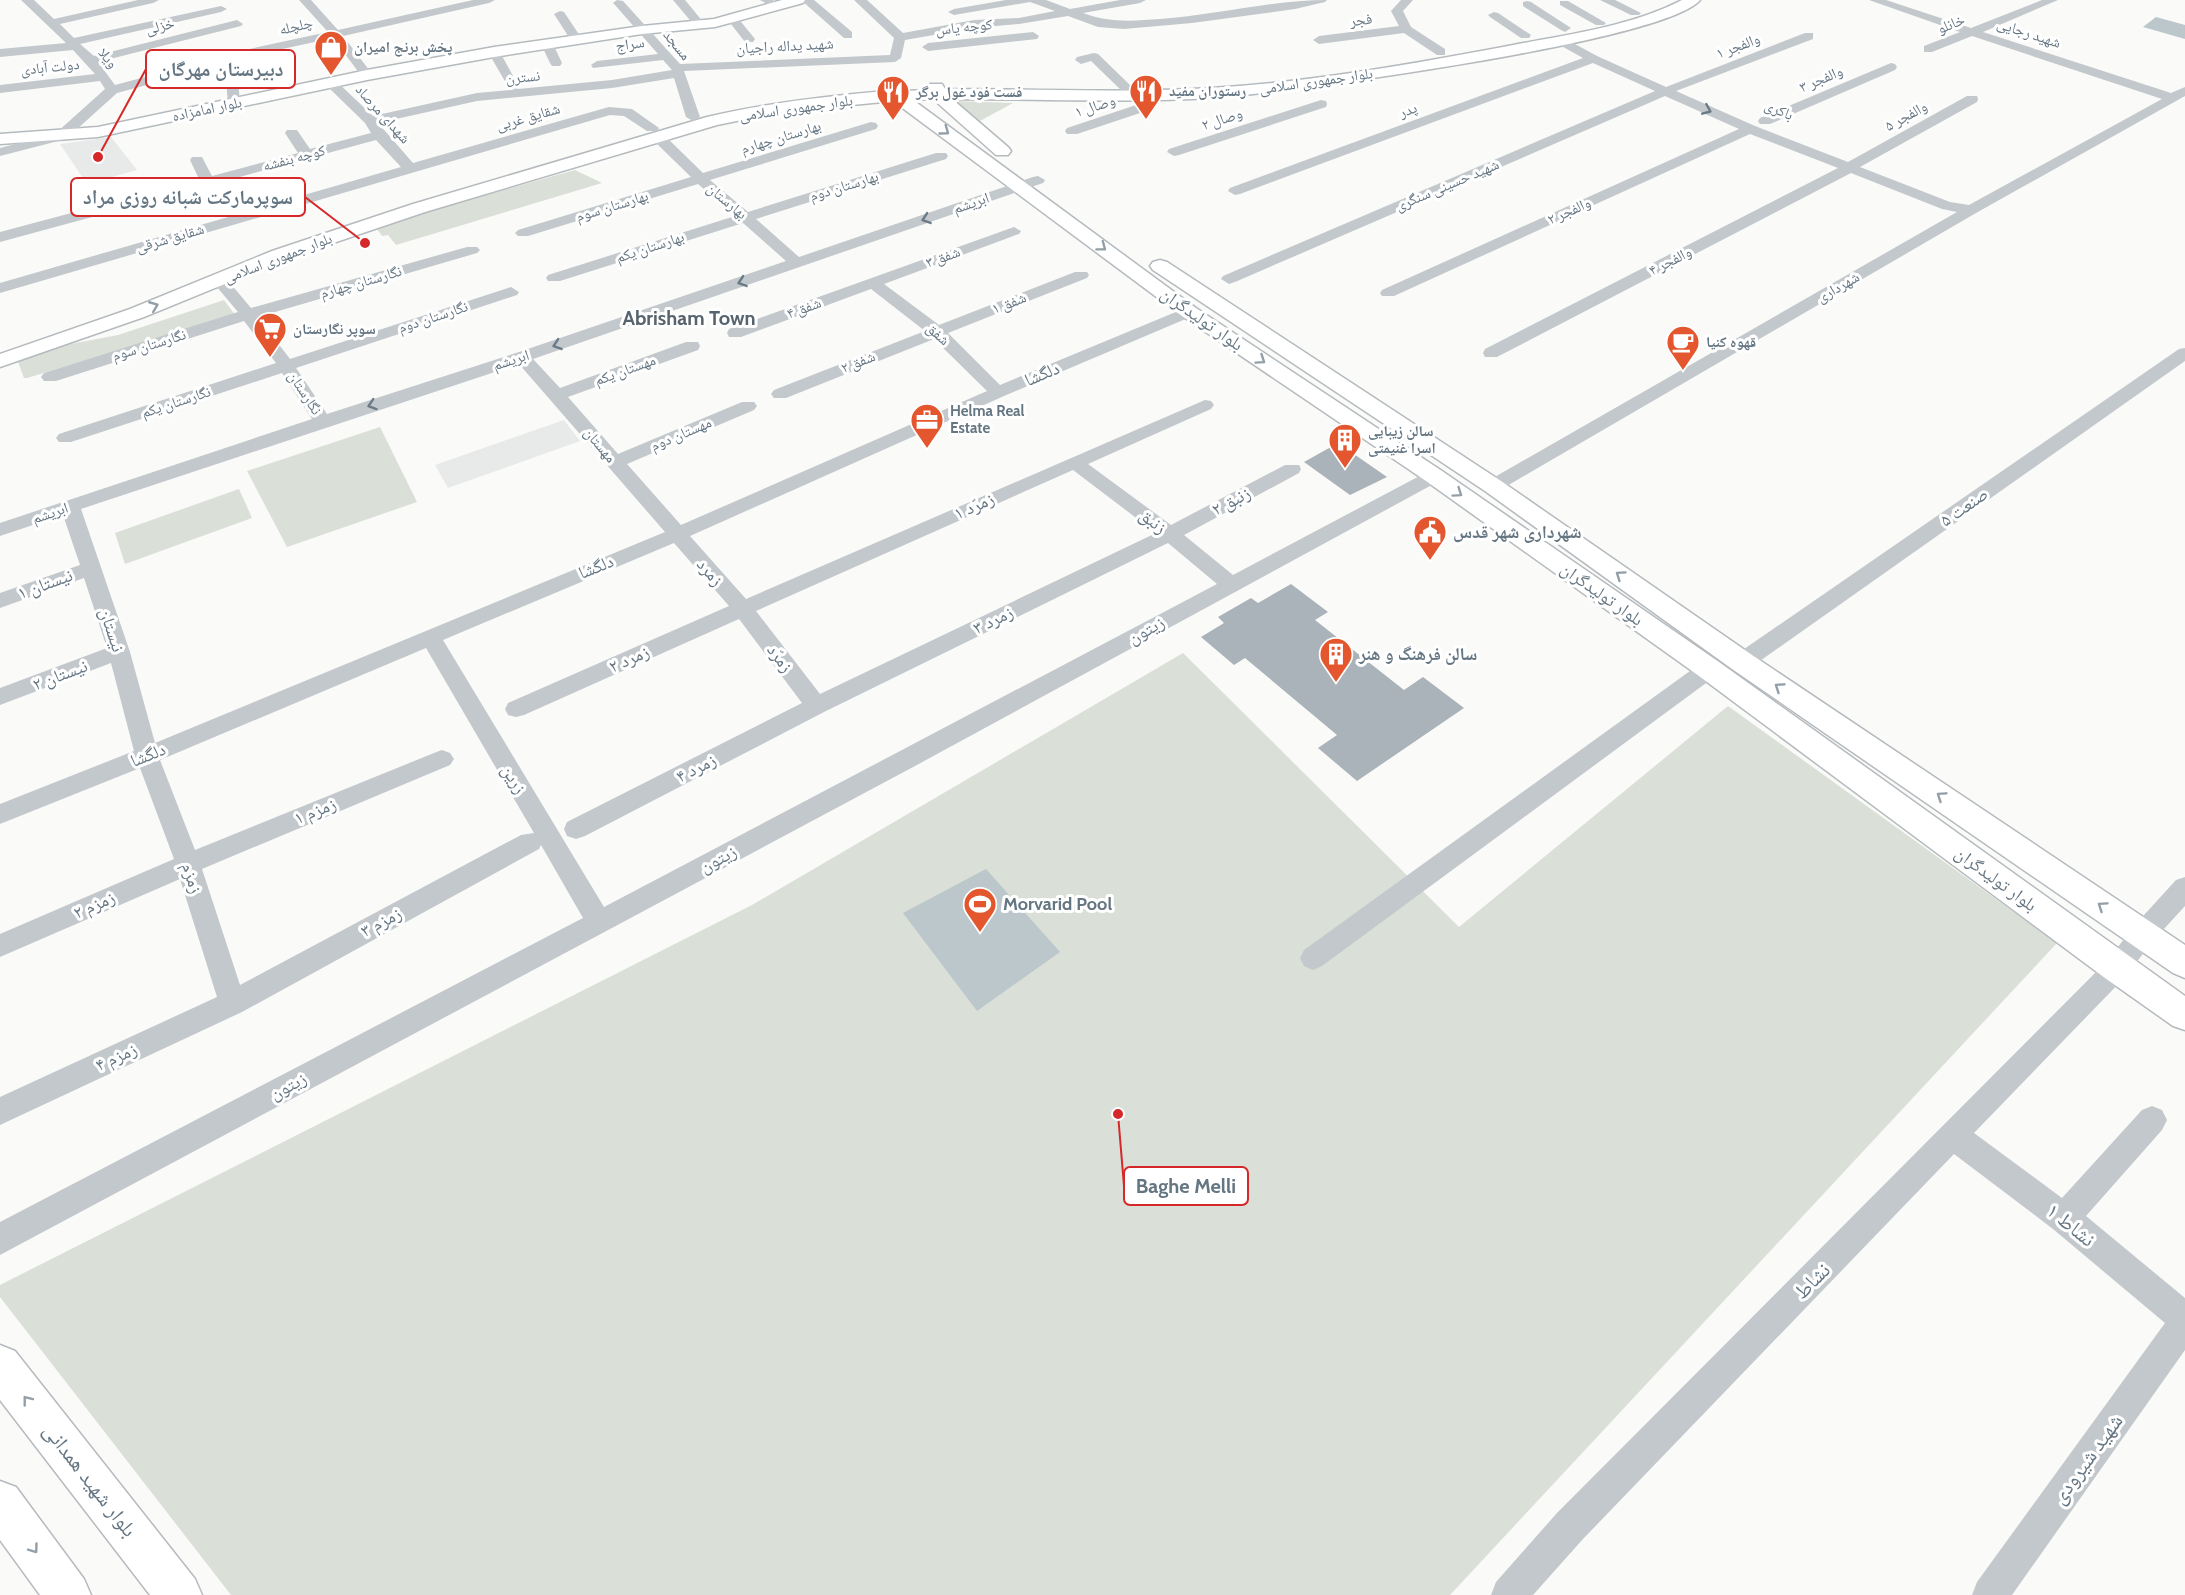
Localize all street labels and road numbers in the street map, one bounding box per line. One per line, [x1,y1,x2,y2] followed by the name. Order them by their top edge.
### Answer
[1348,10,1373,30] street label: فجر
[1935,10,1968,38] street label: خانلو
[278,13,315,39] street label: چلچله
[144,14,177,39] street label: خزلی
[1995,14,2063,53] street label: شهید رجایی
[935,15,993,40] street label: کوچه یاس
[659,26,695,64] street label: مسجد
[1713,29,1763,63] street label: والفجر ۱
[614,33,646,56] street label: سراج
[736,34,834,59] street label: شهید یداله راجیان
[94,44,122,72] street label: ویلا
[20,55,80,80] street label: دولت آبادی
[1796,62,1846,96] street label: والفجر ۳
[1258,64,1374,99] street label: بلوار جمهوری اسلامی
[505,67,541,88] street label: نسترن
[351,81,414,148] street label: شهدای مرصاد
[738,91,854,126] street label: بلوار جمهوری اسلامی
[1072,91,1118,122] street label: وصال ۱
[171,93,243,125] street label: بلوار امامزاده
[1762,96,1796,125] street label: باکری
[1882,97,1930,135] street label: والفجر ۵
[1396,98,1420,122] street label: پدر
[494,99,562,136] street label: شقایق غربی
[1199,104,1245,135] street label: وصال ۲
[739,116,824,159] street label: بهارستان چهارم
[261,141,327,175] street label: کوچه بنفشه
[1392,155,1502,216] street label: شهید حسینی سنگری
[807,167,881,206] street label: بهارستان دوم
[702,179,751,224] street label: بهارستان
[574,186,651,227] street label: بهارستان سوم
[951,189,992,218] street label: ابریشم
[1544,193,1594,229] street label: والفجر ۲
[134,220,207,257] street label: شقایق شرقی
[614,228,687,267] street label: بهارستان یکم
[221,229,335,288] street label: بلوار جمهوری اسلامی
[923,242,963,272] street label: شفق ۳
[1646,243,1694,279] street label: والفجر ۴
[318,262,404,303] street label: نگارستان چهارم
[1813,268,1863,307] street label: شهرداری
[1156,282,1248,356] street label: بلوار تولیدگران
[989,288,1029,319] street label: شفق ۱
[784,293,824,323] street label: شفق ۴
[396,297,471,338] street label: نگارستان دوم
[922,319,954,350] street label: شفق
[110,325,188,366] street label: نگارستان سوم
[491,346,532,375] street label: ابریشم
[838,347,878,378] street label: شفق ۲
[592,351,659,390] street label: مهستان یکم
[1021,357,1063,391] street label: دلگشا
[283,368,326,419] street label: نگارستان
[139,382,213,423] street label: نگارستان یکم
[648,413,715,456] street label: مهستان دوم
[579,424,620,467] street label: مهستان
[1208,482,1254,520] street label: زنبق ۲
[1936,483,1992,531] street label: صنعت ۵
[950,487,998,525] street label: زمرّد ۱
[30,499,71,528] street label: ابریشم
[1135,504,1171,538] street label: زنبق
[575,550,617,584] street label: دلگشا
[692,554,728,591] street label: زمرد
[1556,557,1648,631] street label: بلوار تولیدگران
[14,564,76,604] street label: نیستان ۱
[969,601,1017,639] street label: زمرد ۳
[95,605,129,655] street label: نیستان
[1124,611,1168,649] street label: زیتون
[762,639,798,677] street label: زمرّد
[605,640,653,678] street label: زمرد ۲
[29,654,91,695] street label: نیستان ۲
[127,738,169,772] street label: دلگشا
[672,749,720,787] street label: زمرد ۴
[497,760,531,798] street label: زرین
[291,793,340,830] street label: زمزم ۱
[696,840,740,878] street label: زیتون
[1951,842,2041,916] street label: بلوار تولیدگران
[176,860,207,897] street label: زمزم
[70,886,119,925] street label: زمزم ۲
[357,902,406,943] street label: زمزم ۳
[92,1038,141,1077] street label: زمزم ۴
[266,1067,310,1105] street label: زیتون
[2042,1197,2101,1252] street label: نشاط ۱
[1788,1257,1835,1304] street label: نشاط
[2046,1409,2128,1509] street label: شهید شیرودی
[38,1418,142,1542] street label: بلوار شهید همدانی

